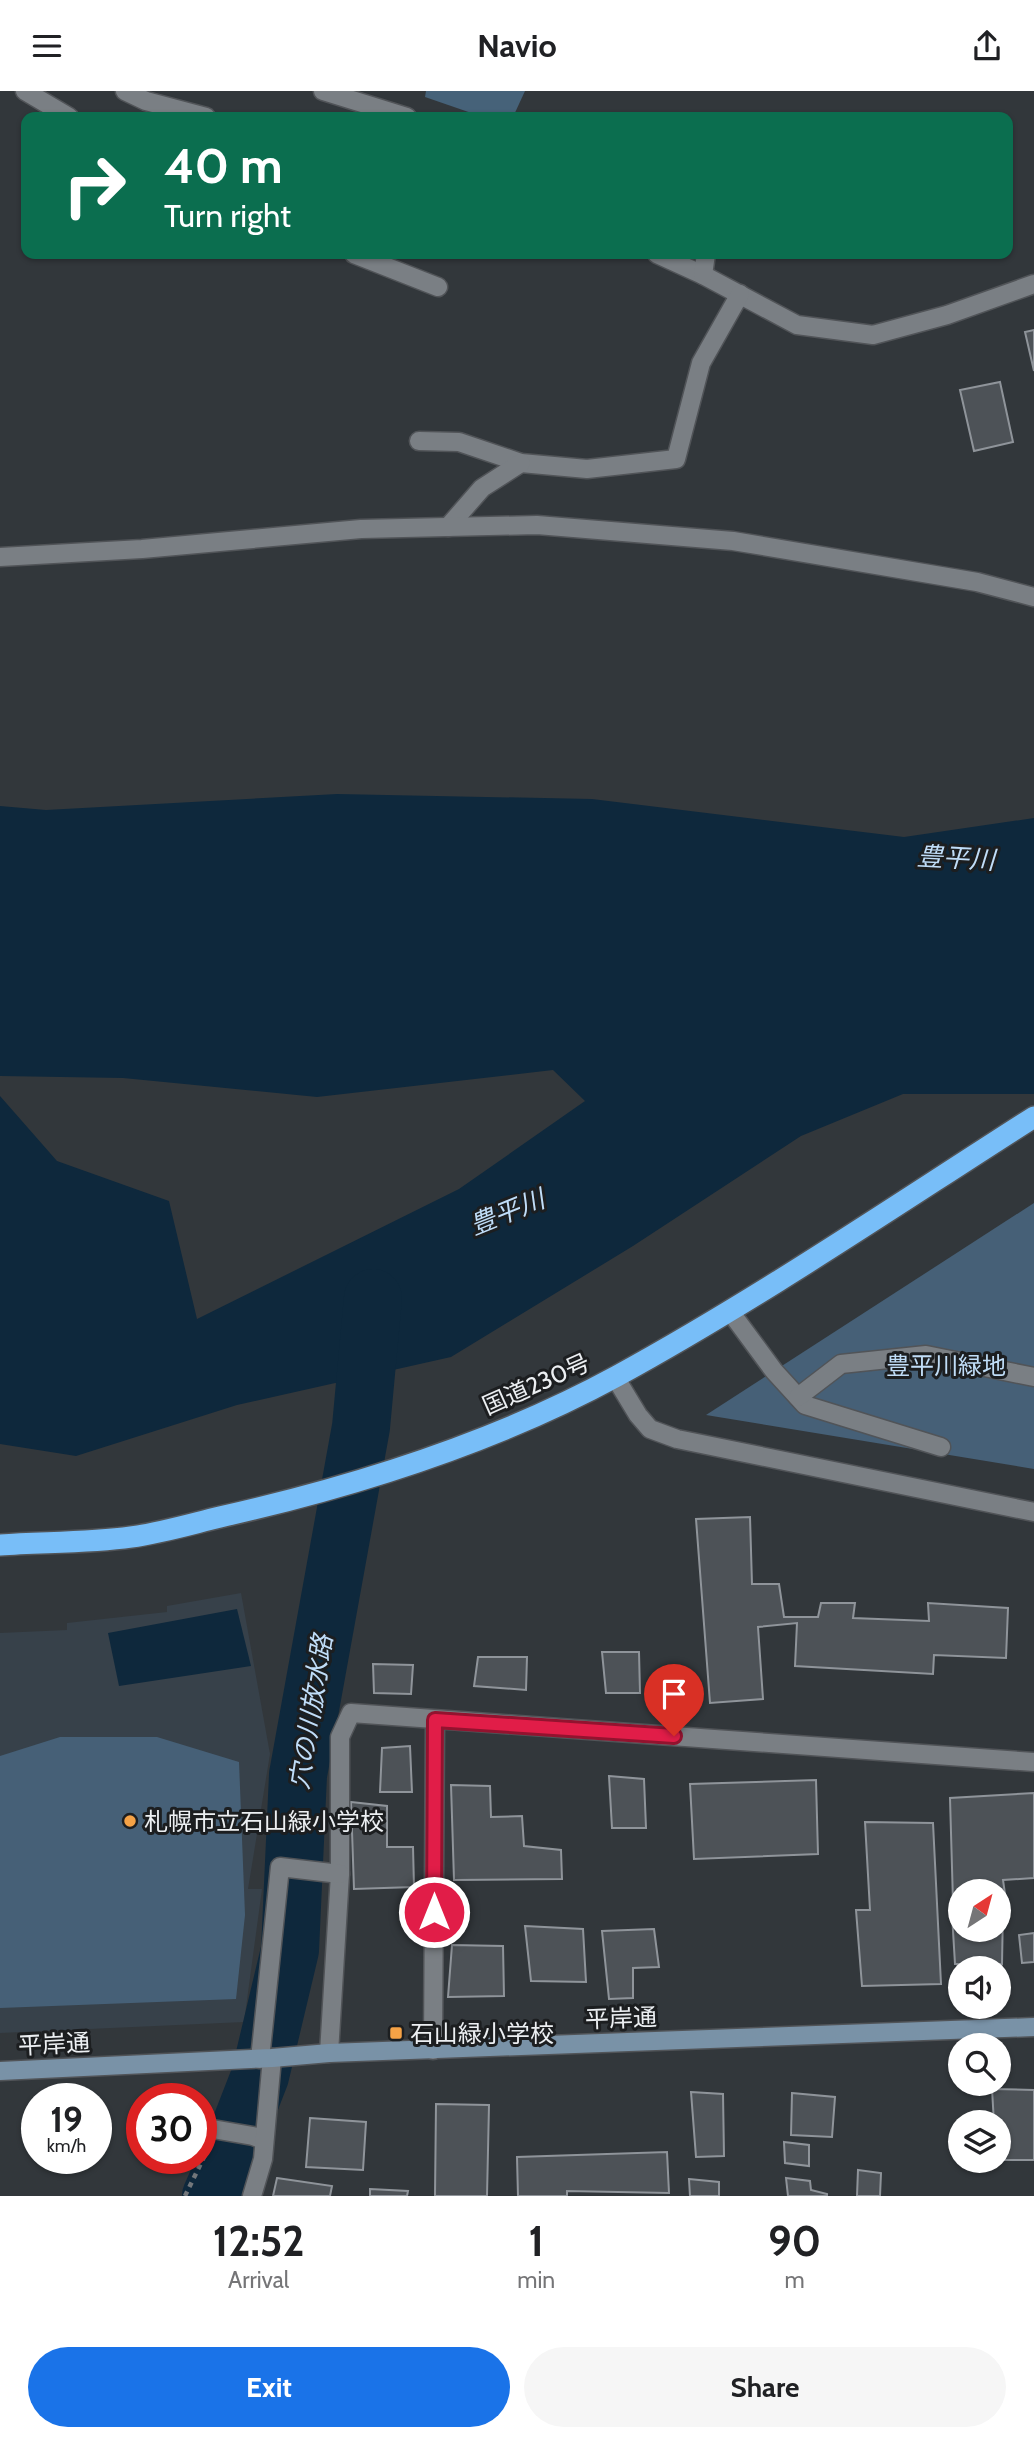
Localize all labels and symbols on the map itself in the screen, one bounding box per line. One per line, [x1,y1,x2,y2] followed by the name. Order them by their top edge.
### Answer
[916,840,999,876] water label: 豊平川
[465,1181,552,1241] water label: 豊平川
[478,1348,594,1420] street label: 国道230号
[886,1351,1006,1380] park label: 豊平川緑地
[283,1630,339,1792] water label: 穴の川放水路
[644,1664,704,1736] pin
[144,1807,384,1836] place label: 札幌市立石山緑小学校
[122,1813,138,1829] marker: 札幌市立石山緑小学校
[397,1875,471,1949] position arrow
[948,1879,1012,1943] north arrow
[585,2002,657,2034] street label: 平岸通
[410,2019,554,2048] place label: 石山緑小学校
[388,2025,404,2041] marker: 石山緑小学校
[17,2028,91,2060] street label: 平岸通
[126,2083,217,2174] speed limit sign: 30

